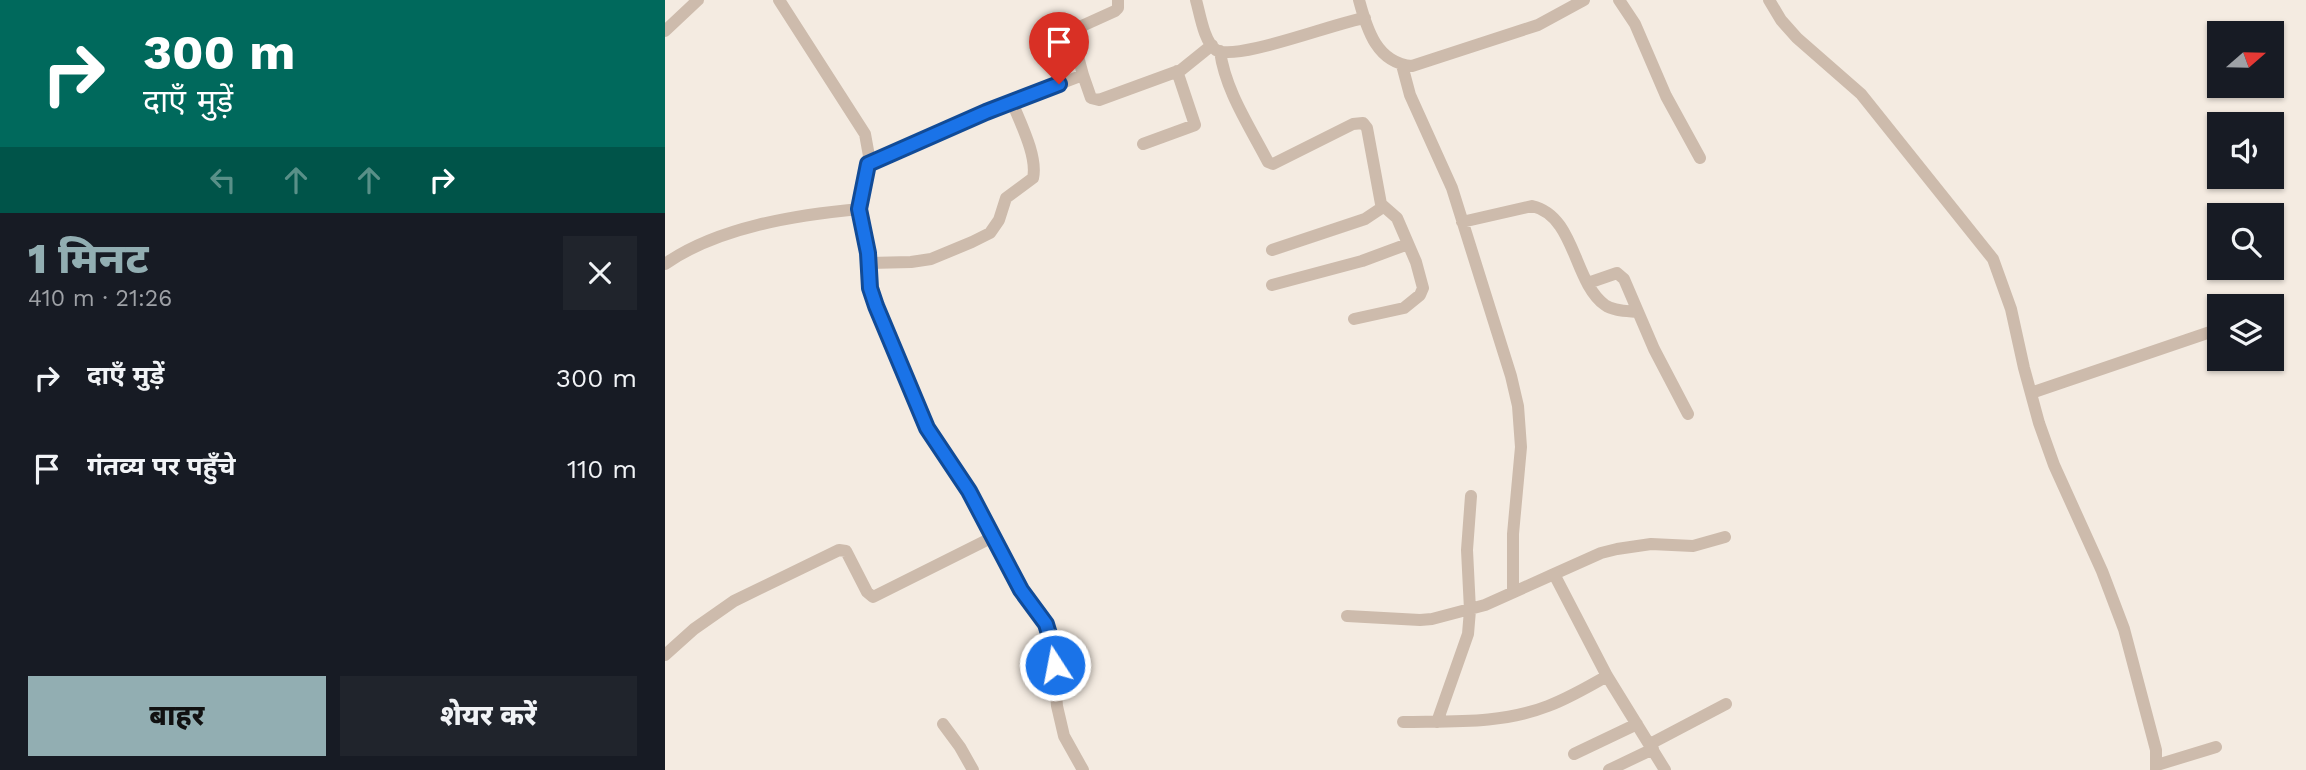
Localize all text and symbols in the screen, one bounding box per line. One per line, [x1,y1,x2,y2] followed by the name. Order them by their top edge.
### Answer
[1029,12.0,1089,84] pin
[2207,21,2284,98] north arrow
[2207,21,2284,371] map controls
[143,23,295,81] text: 300 m
[1040,23,1078,61] icon: arrive
[28,28,119,119] icon: right
[143,82,233,120] text: दाएँ मुड़ें
[2207,112,2284,189] button: sound
[204,161,242,199] icon: left
[277,161,315,199] icon: ahead
[350,161,388,199] icon: ahead
[423,161,461,199] icon: right
[2207,203,2284,280] button: search
[28,234,148,283] text: 1 मिनट
[563,236,637,310] button: close
[28,285,172,312] text: 410 m · 21:26
[2207,294,2284,371] button: layers
[28,359,66,397] icon: right
[87,360,164,390] text: दाएँ मुड़ें
[556,363,637,393] text: 300 m
[28,450,66,488] icon: arrive
[87,451,236,481] text: गंतव्य पर पहुँचे
[567,454,637,484] text: 110 m
[1018,628,1092,702] position arrow
[28,676,326,756] button: बाहर
[340,676,637,756] button: शेयर करें

